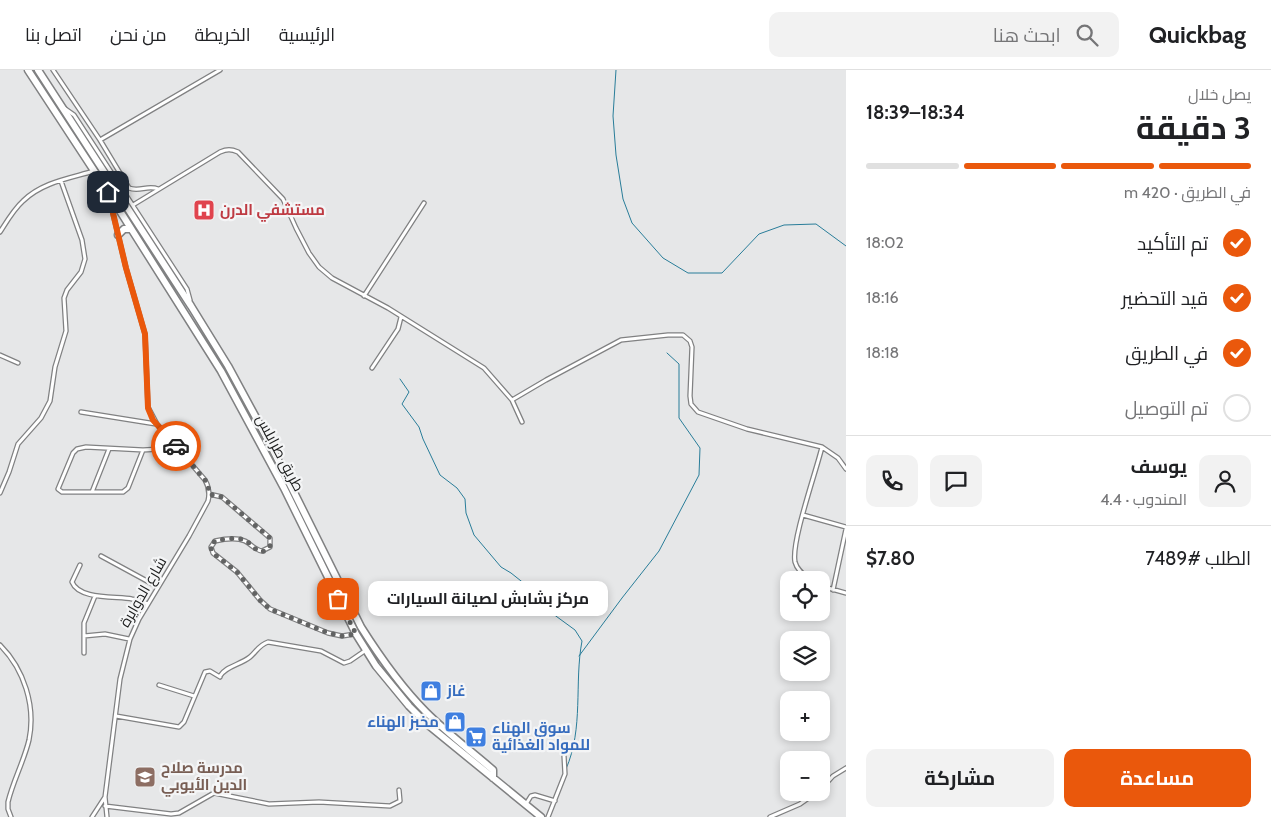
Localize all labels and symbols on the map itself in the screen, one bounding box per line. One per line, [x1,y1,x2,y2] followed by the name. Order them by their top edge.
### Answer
[87,171,129,213] pin
[192,198,216,222] hospital icon: مستشفي الدرن
[220,201,325,222] place label: مستشفي الدرن
[251,411,308,495] street label: طريق طرابلس
[151,421,201,471] courier
[116,554,172,631] street label: شارع الدوايرة
[317,578,359,620] pin
[368,582,608,616] callout: مركز بشابش لصيانة السيارات
[419,679,443,703] shop icon: غاز
[446,682,466,700] place label: غاز
[443,710,467,734] shop icon: مخبز الهناء
[367,713,439,731] place label: مخبز الهناء
[492,719,590,754] place label: سوق الهناء للمواد الغذائية
[464,725,488,749] supermarket icon: سوق الهناء للمواد الغذائية
[161,759,247,797] place label: مدرسة صلاح الدين الأيوبي
[133,765,157,789] school or university icon: مدرسة صلاح الدين الأيوبي

